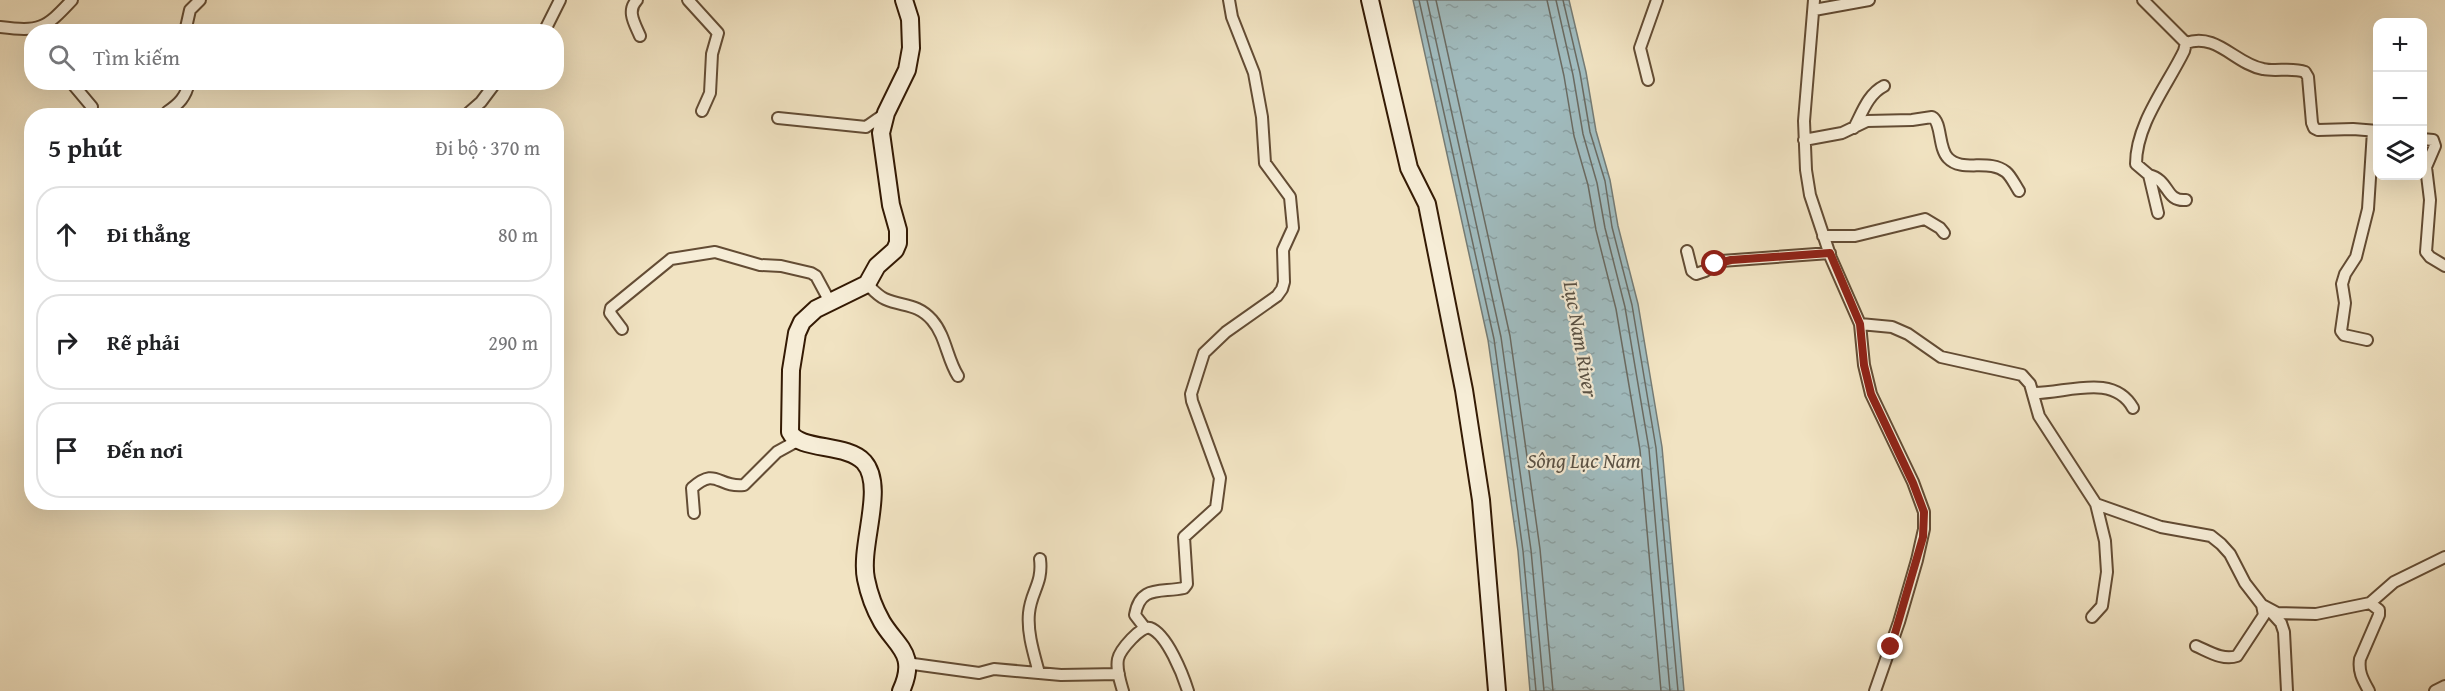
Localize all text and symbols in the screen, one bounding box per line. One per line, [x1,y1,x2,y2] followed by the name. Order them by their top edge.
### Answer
[2373,18,2427,180] map controls
[2373,18,2427,72] button: +
[24,24,564,90] search box
[45,41,78,74] icon: search
[93,41,180,73] text: Tìm kiếm
[2373,72,2427,126] button: −
[2373,126,2427,180] button: layers
[48,128,122,167] text: 5 phút
[436,133,540,162] text: Đi bộ · 370 m
[50,218,83,251] icon: ahead
[107,218,190,250] text: Đi thẳng
[498,220,538,249] text: 80 m
[1701,250,1727,276] route start
[1555,277,1607,401] water label: Lục Nam River
[50,326,83,359] icon: right
[107,326,180,358] text: Rẽ phải
[488,328,538,357] text: 290 m
[50,434,83,467] icon: arrive
[107,434,183,466] text: Đến nơi
[1527,445,1641,476] water label: Sông Lục Nam
[1877,633,1903,659] route end

